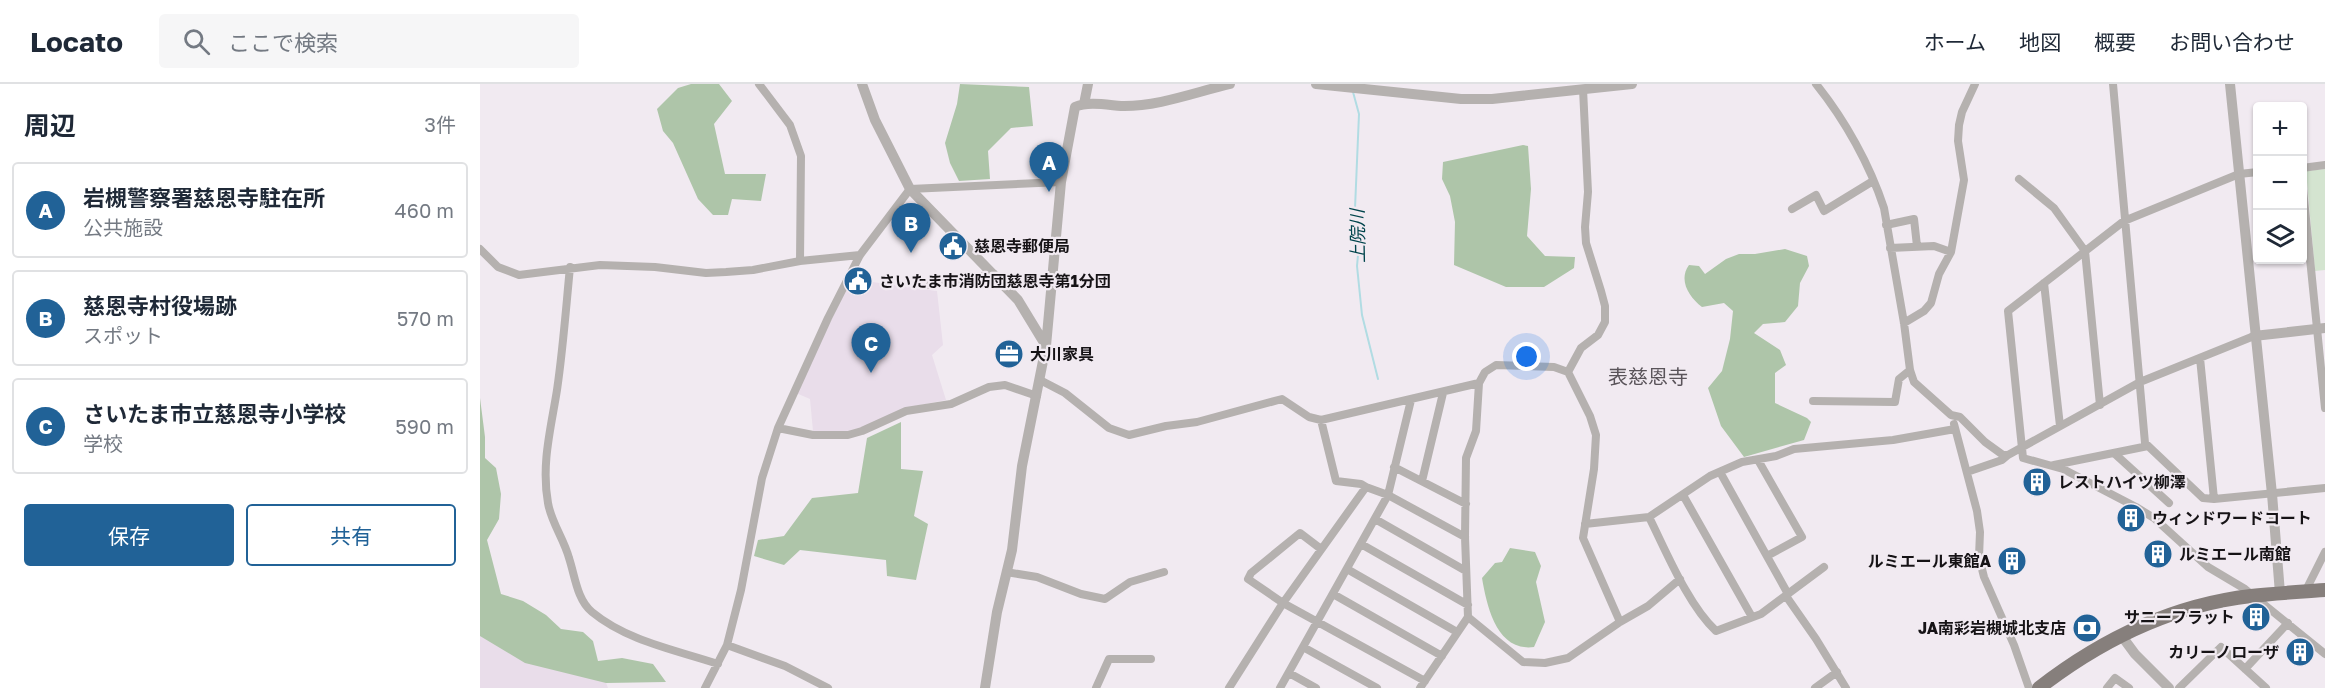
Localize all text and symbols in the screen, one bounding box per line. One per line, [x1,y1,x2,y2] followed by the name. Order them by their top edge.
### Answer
[159,14,579,68] search box
[30,25,123,58] text: Locato
[180,25,213,58] icon: search
[228,29,338,56] text: ここで検索
[1924,29,1986,55] text: ホーム
[2019,29,2061,55] text: 地図
[2094,29,2136,55] text: 概要
[2169,29,2295,55] text: お問い合わせ
[2253,102,2307,264] map controls
[2253,102,2307,156] button: +
[24,110,76,141] text: 周辺
[424,112,456,136] text: 3件
[1030,142,1068,192] pin: A
[2253,156,2307,210] button: −
[83,184,325,211] text: 岩槻警察署慈恩寺駐在所
[38,198,53,222] text: A
[395,198,454,222] text: 460 m
[892,204,930,253] pin: B
[1345,207,1368,263] water label: 上院川
[2253,210,2307,264] button: layers
[83,215,163,239] text: 公共施設
[937,230,969,262] public building icon: 慈恩寺郵便局
[974,236,1070,256] place label: 慈恩寺郵便局
[842,265,874,297] public building icon: さいたま市消防団慈恩寺第1分団
[879,271,1111,291] place label: さいたま市消防団慈恩寺第1分団
[83,292,237,319] text: 慈恩寺村役場跡
[38,306,53,330] text: B
[397,306,454,330] text: 570 m
[83,323,163,347] text: スポット
[852,324,890,373] pin: C
[993,338,1025,370] office icon: 大川家具
[1512,342,1541,371] your location
[1030,344,1094,364] place label: 大川家具
[1608,364,1688,388] district label: 表慈恩寺
[83,400,346,427] text: さいたま市立慈恩寺小学校
[38,414,53,438] text: C
[395,414,454,438] text: 590 m
[83,431,123,455] text: 学校
[2021,466,2053,498] building icon: レストハイツ柳澤
[2058,472,2186,492] place label: レストハイツ柳澤
[2115,502,2147,534] building icon: ウィンドワードコート
[24,504,234,566] button: 保存
[246,504,456,566] button: 共有
[2152,508,2312,528] place label: ウィンドワードコート
[2142,538,2174,570] building icon: ルミエール南館
[2179,544,2291,564] place label: ルミエール南館
[1996,545,2028,577] building icon: ルミエール東館A
[1868,551,1992,571] place label: ルミエール東館A
[2240,601,2272,633] building icon: サニーフラット
[2124,607,2235,627] place label: サニーフラット
[2071,612,2103,644] bank icon: JA南彩岩槻城北支店
[1918,618,2066,638] place label: JA南彩岩槻城北支店
[2284,636,2316,668] building icon: カリーノローザ
[2168,642,2279,662] place label: カリーノローザ

